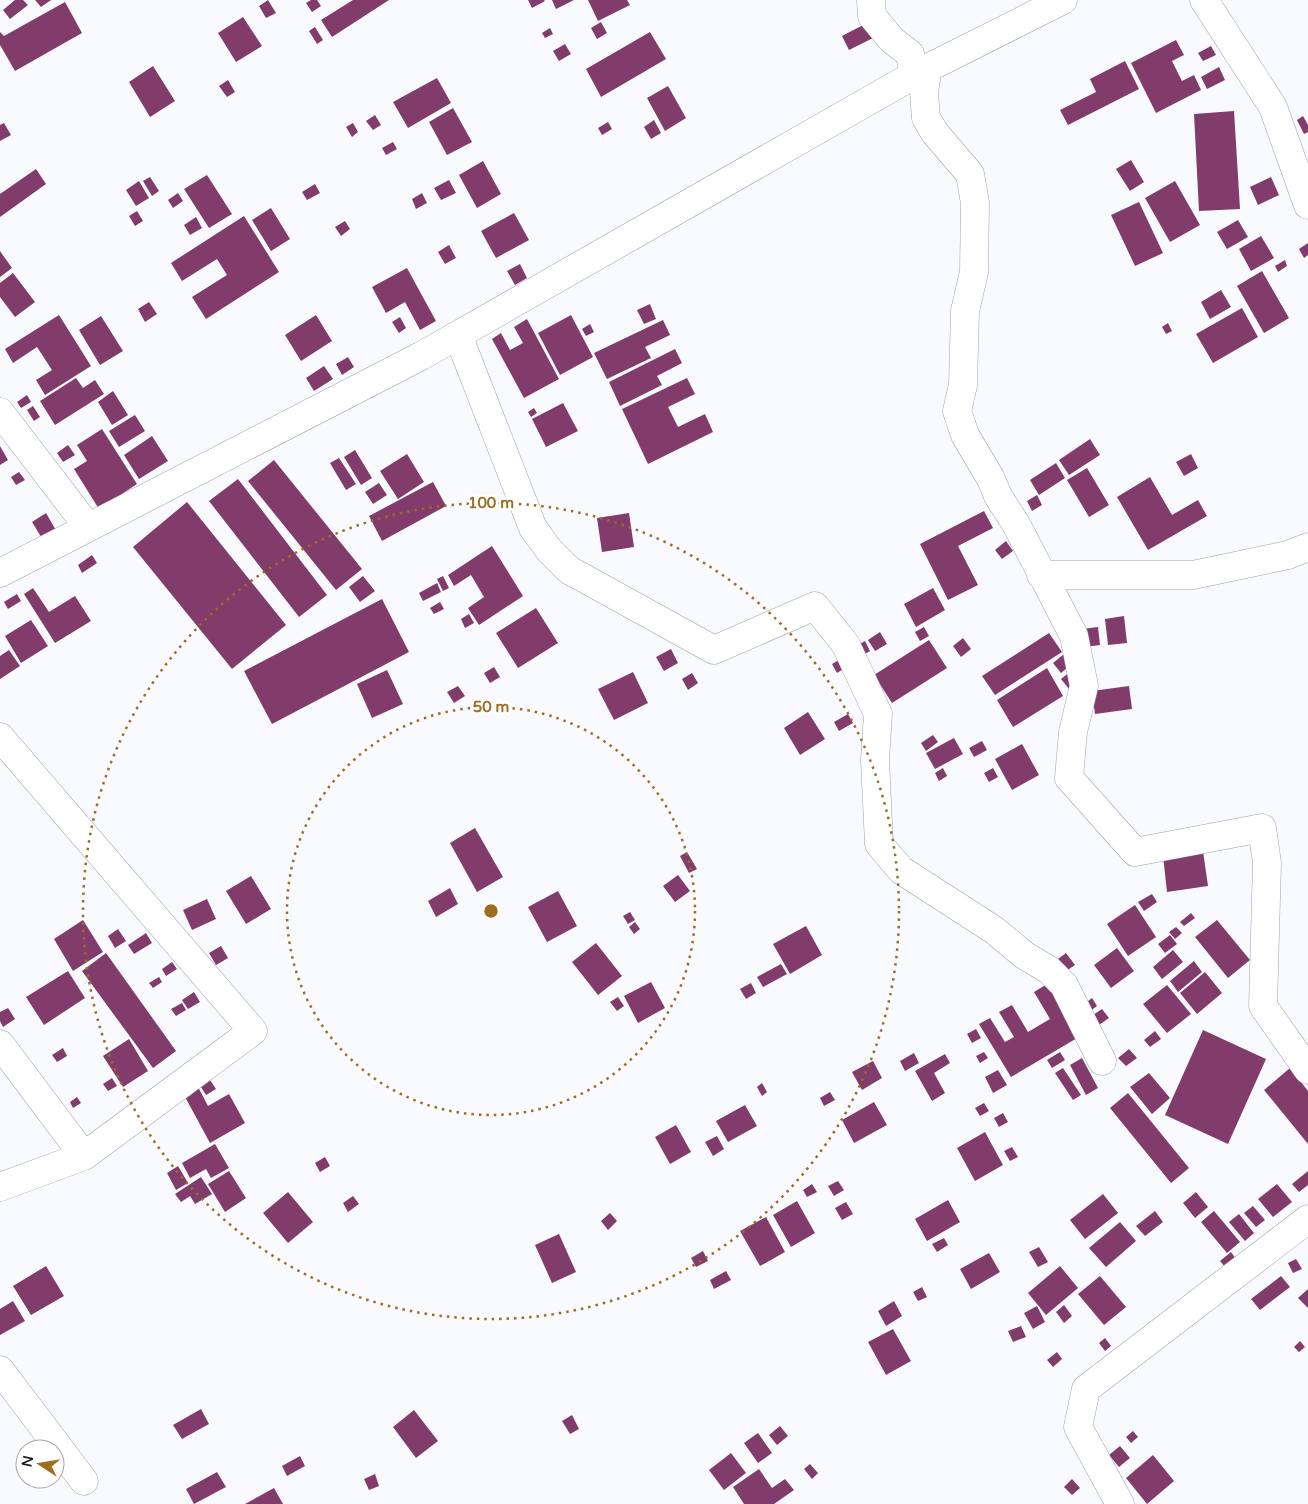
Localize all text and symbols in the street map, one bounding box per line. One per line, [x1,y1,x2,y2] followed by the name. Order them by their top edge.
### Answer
[468,494,514,512] text: 100 m
[473,698,509,716] text: 50 m
[482,902,500,920] centre of rings
[15,1439,65,1489] north arrow
[18,1454,37,1469] text: N

